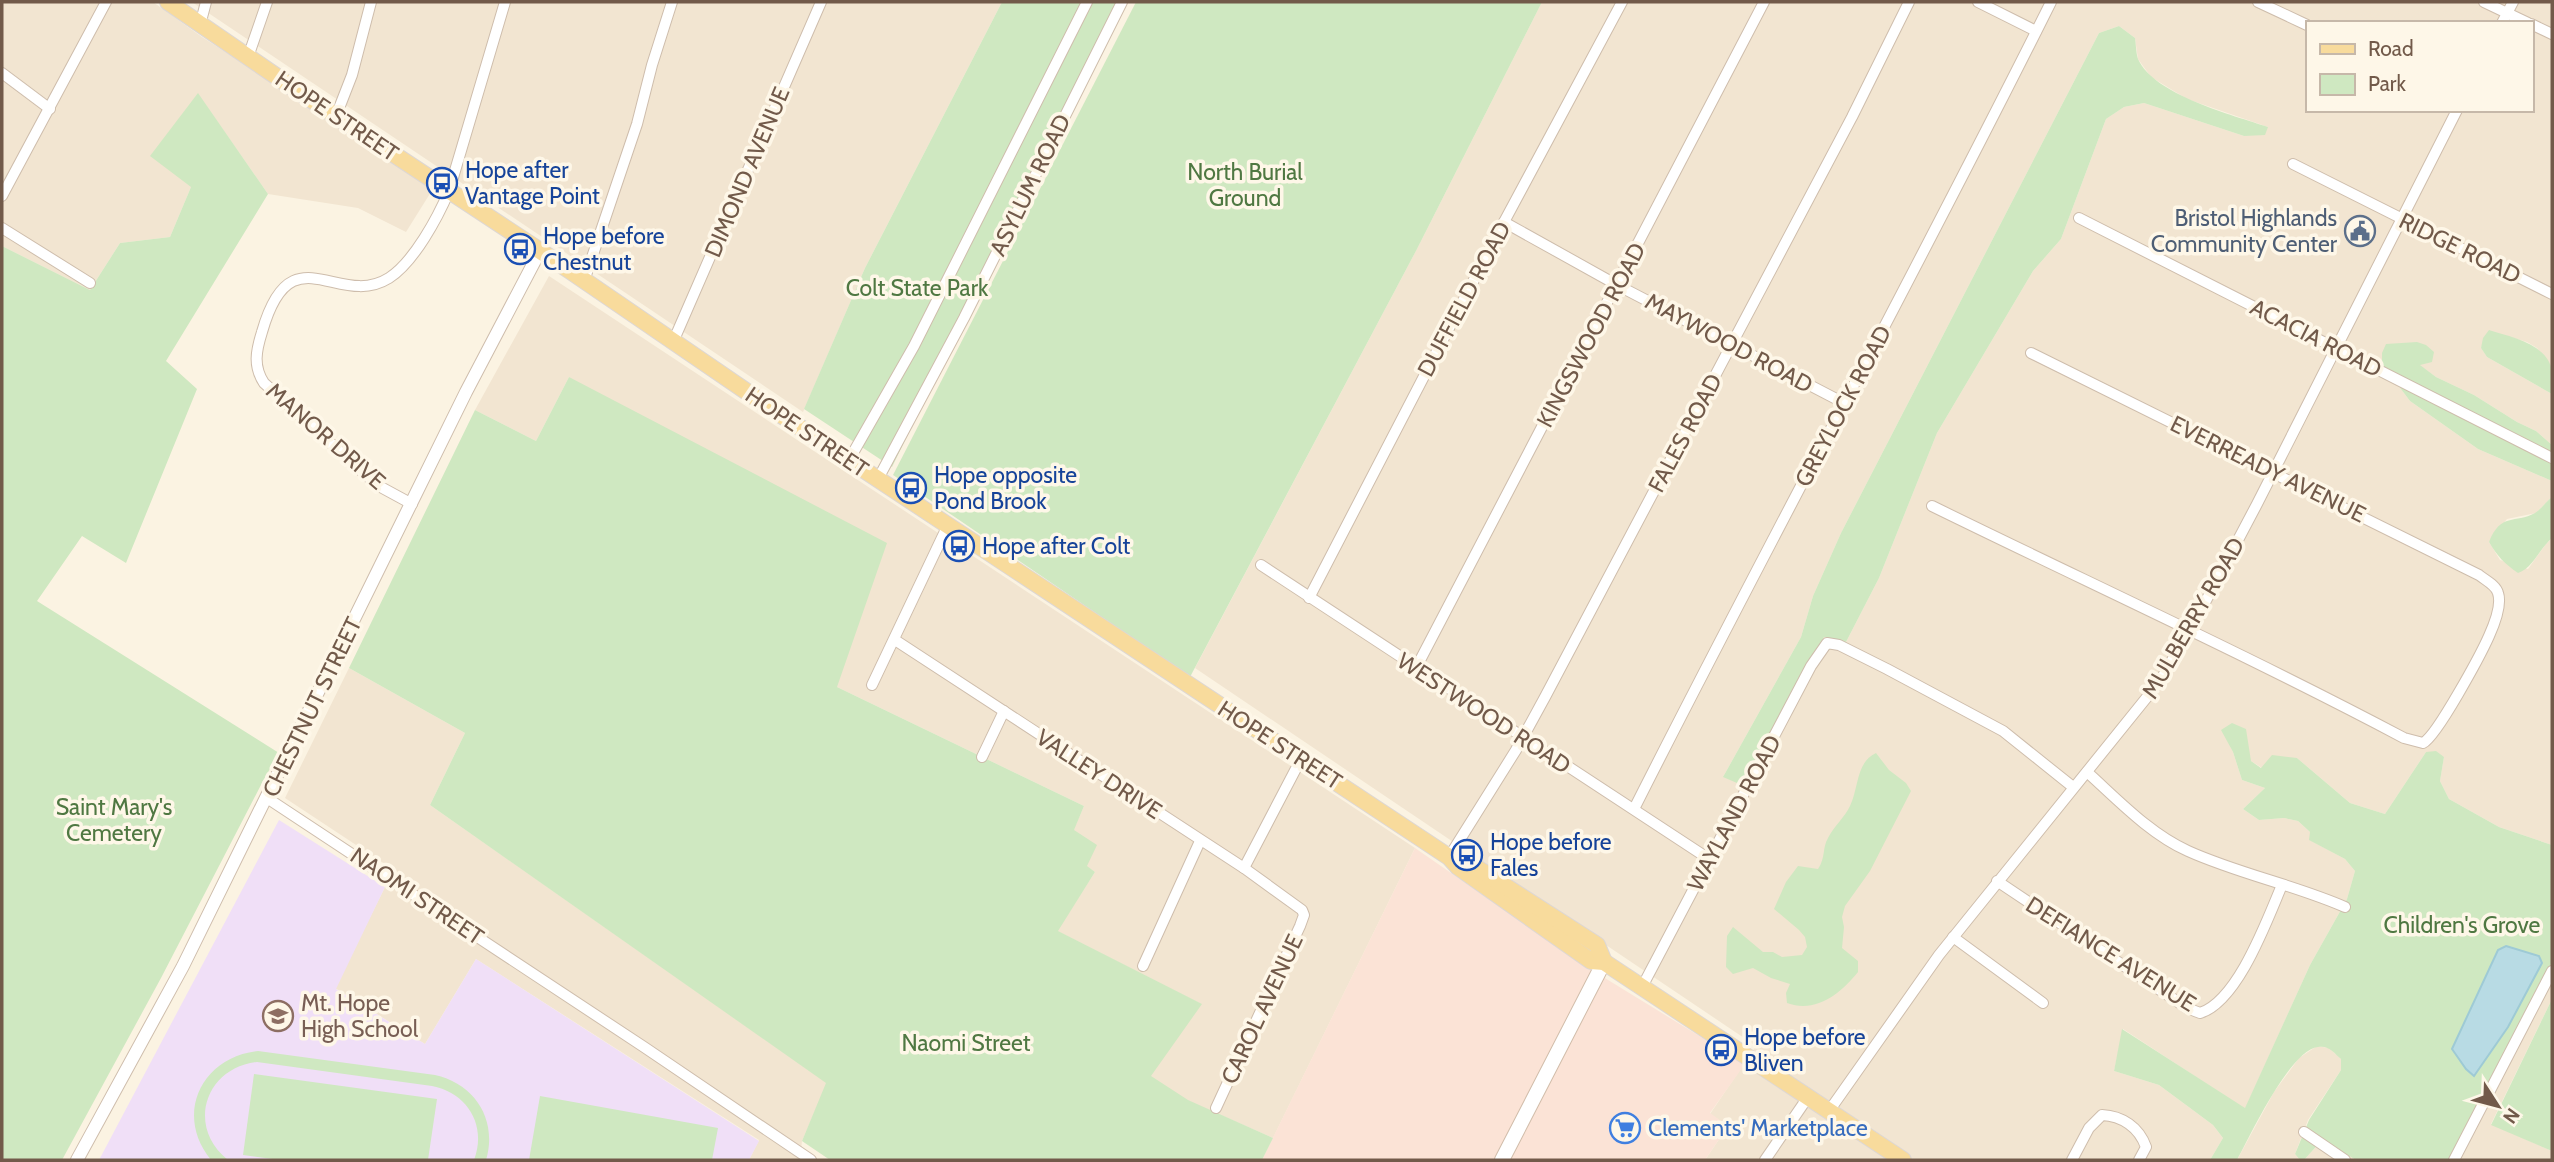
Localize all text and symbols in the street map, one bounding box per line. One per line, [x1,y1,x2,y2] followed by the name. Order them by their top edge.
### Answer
[2306,21,2533,112] legend
[2368,36,2414,61] text: Road
[270,65,404,167] street label: HOPE STREET
[2368,71,2406,96] text: Park
[699,83,795,261] street label: DIMOND AVENUE
[984,110,1076,260] street label: ASYLUM ROAD
[465,156,600,210] place label: Hope after Vantage Point
[1187,158,1303,212] park label: North Burial Ground
[425,166,459,200] bus stop icon: Hope after Vantage Point
[2151,204,2338,258] place label: Bristol Highlands Community Center
[2395,206,2525,290] street label: RIDGE ROAD
[2343,214,2377,248] public building icon: Bristol Highlands Community Center
[1411,217,1517,381] street label: DUFFIELD ROAD
[543,222,665,276] place label: Hope before Chestnut
[503,232,537,266] bus stop icon: Hope before Chestnut
[1530,238,1652,432] street label: KINGSWOOD ROAD
[846,274,989,302] park label: Colt State Park
[1641,287,1817,399] street label: MAYWOOD ROAD
[2246,293,2386,383] street label: ACACIA ROAD
[1789,321,1897,491] street label: GREYLOCK ROAD
[1642,369,1728,497] street label: FALES ROAD
[261,377,391,495] street label: MANOR DRIVE
[740,381,874,483] street label: HOPE STREET
[2166,410,2370,528] street label: EVERREADY AVENUE
[934,461,1077,515] place label: Hope opposite Pond Brook
[894,471,928,505] bus stop icon: Hope opposite Pond Brook
[942,529,976,563] bus stop icon: Hope after Colt
[982,532,1131,560] place label: Hope after Colt
[2136,533,2250,703] street label: MULBERRY ROAD
[256,613,368,801] street label: CHESTNUT STREET
[1392,646,1576,780] street label: WESTWOOD ROAD
[1213,694,1347,796] street label: HOPE STREET
[1031,723,1167,825] street label: VALLEY DRIVE
[1681,730,1787,896] street label: WAYLAND ROAD
[56,793,172,847] park label: Saint Mary's Cemetery
[1490,828,1612,882] place label: Hope before Fales
[1450,838,1484,872] bus stop icon: Hope before Fales
[345,841,489,951] street label: NAOMI STREET
[2021,890,2201,1018] street label: DEFIANCE AVENUE
[2384,911,2541,939] park label: Children's Grove
[1215,930,1309,1088] street label: CAROL AVENUE
[301,989,419,1043] place label: Mt. Hope High School
[261,999,295,1033] school or university icon: Mt. Hope High School
[1744,1023,1866,1077] place label: Hope before Bliven
[902,1029,1031,1057] park label: Naomi Street
[1704,1033,1738,1067] bus stop icon: Hope before Bliven
[2463,1071,2533,1141] north arrow
[2498,1104,2525,1128] text: N
[1608,1111,1642,1145] supermarket icon: Clements' Marketplace
[1648,1114,1868,1142] place label: Clements' Marketplace

